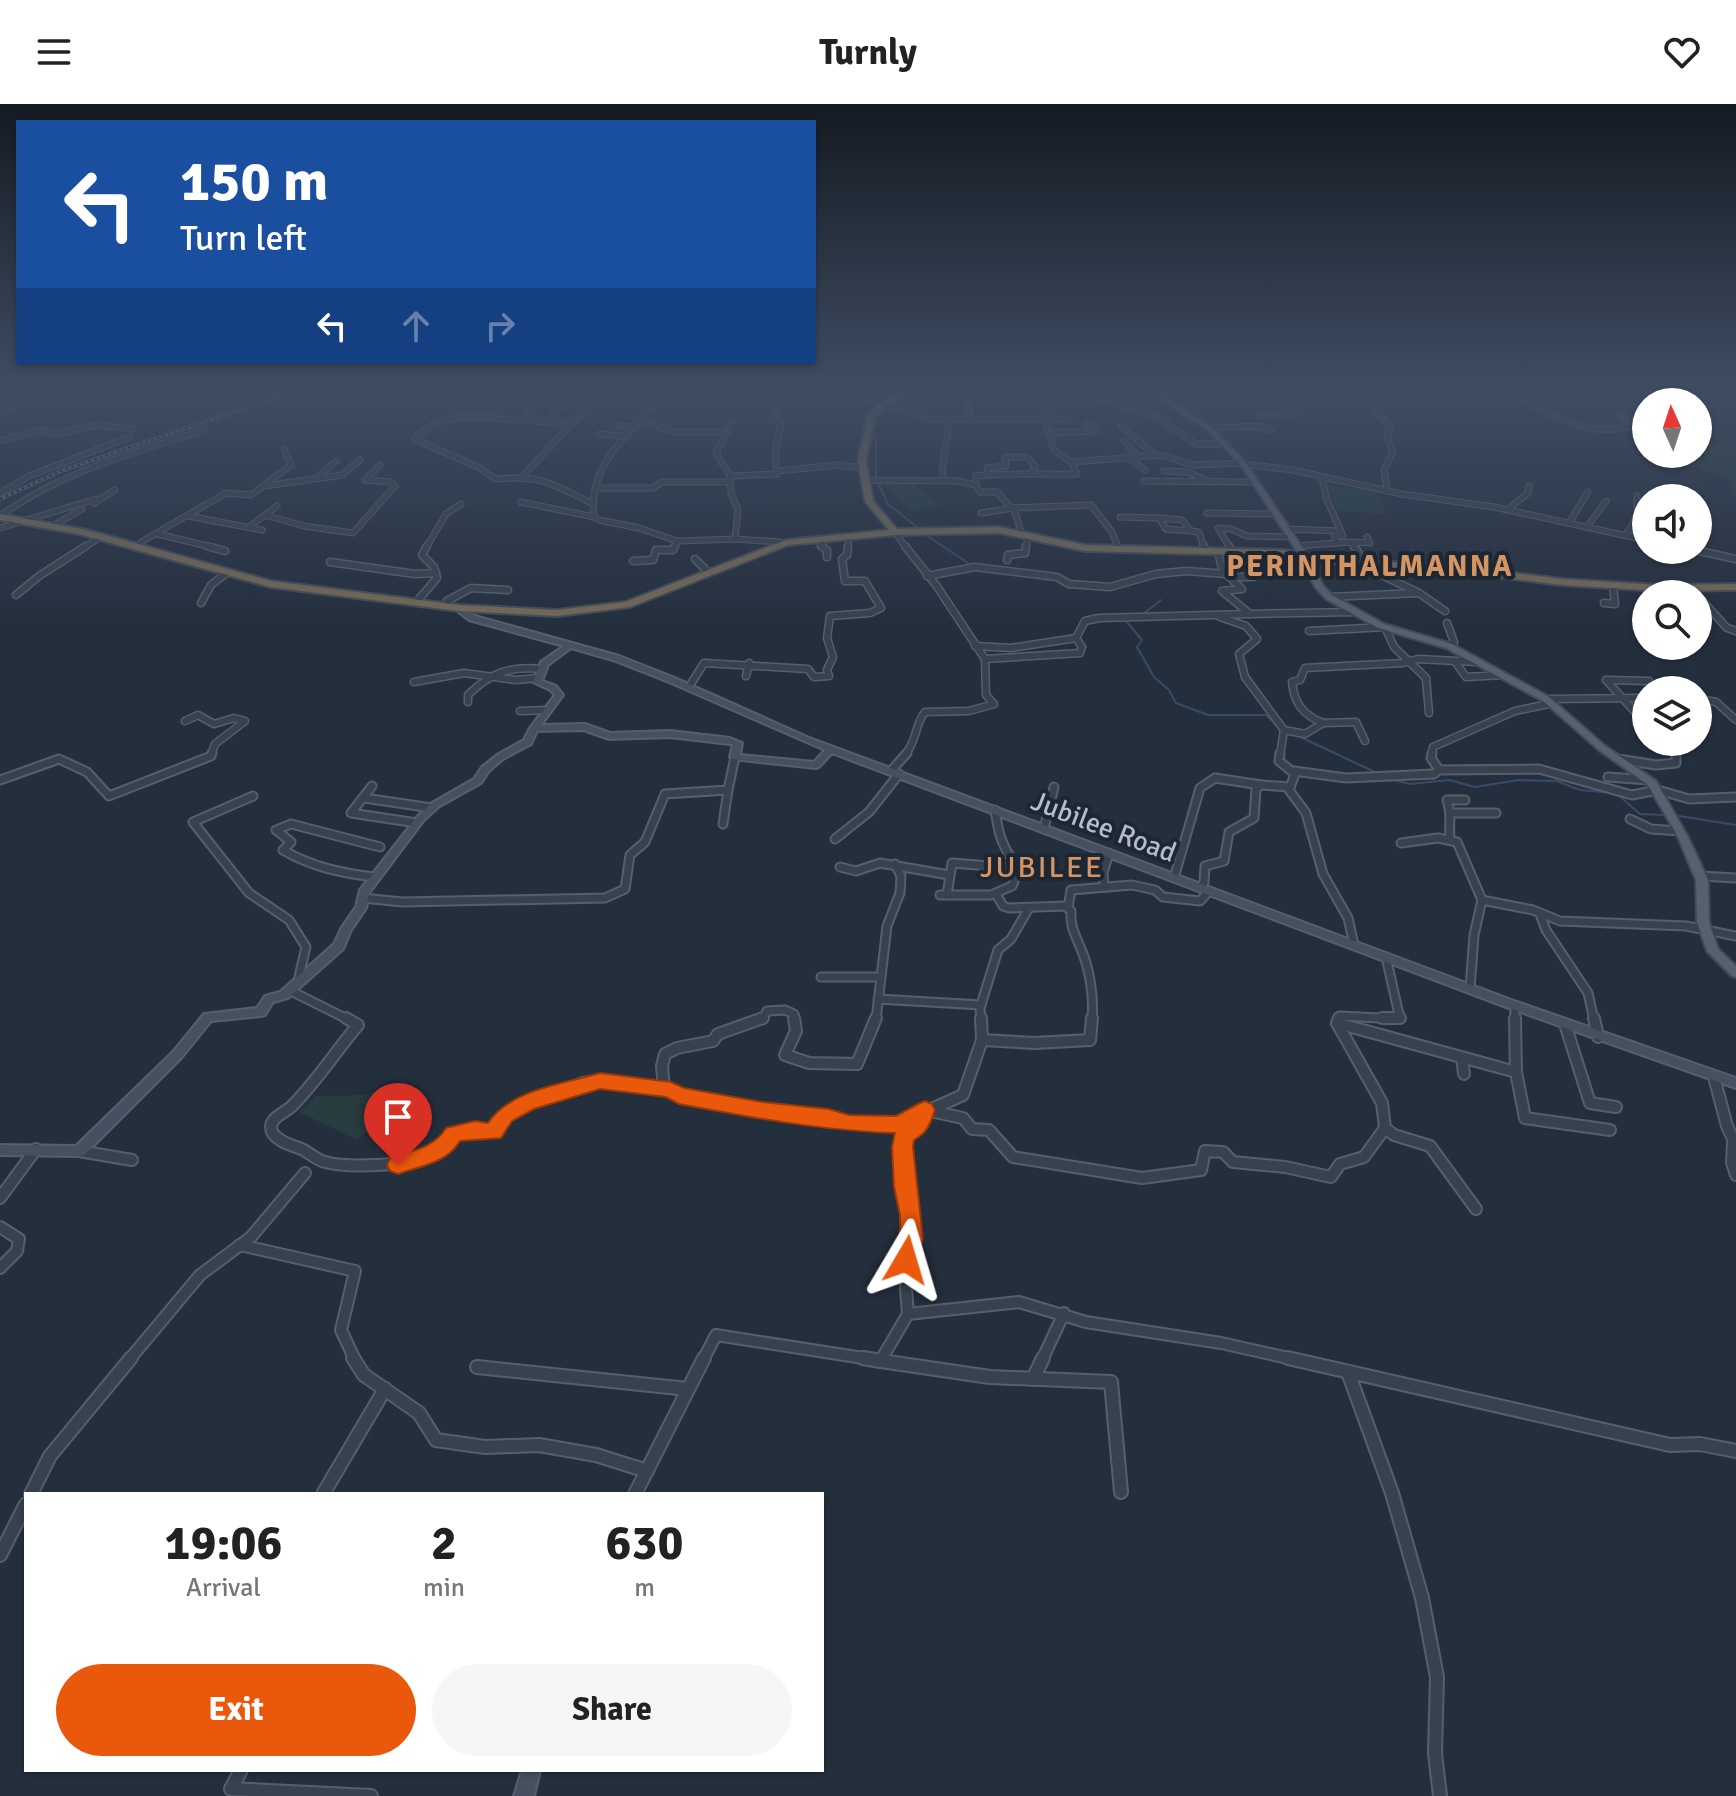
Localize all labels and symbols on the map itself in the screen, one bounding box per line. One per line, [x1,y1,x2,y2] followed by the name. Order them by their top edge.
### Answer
[1632,388,1712,468] north arrow
[1226,548,1514,585] district label: PERINTHALMANNA
[1026,784,1181,870] street label: Jubilee Road
[980,849,1104,886] district label: JUBILEE
[364,1083,432,1165] pin
[864,1218,948,1302] position arrow

